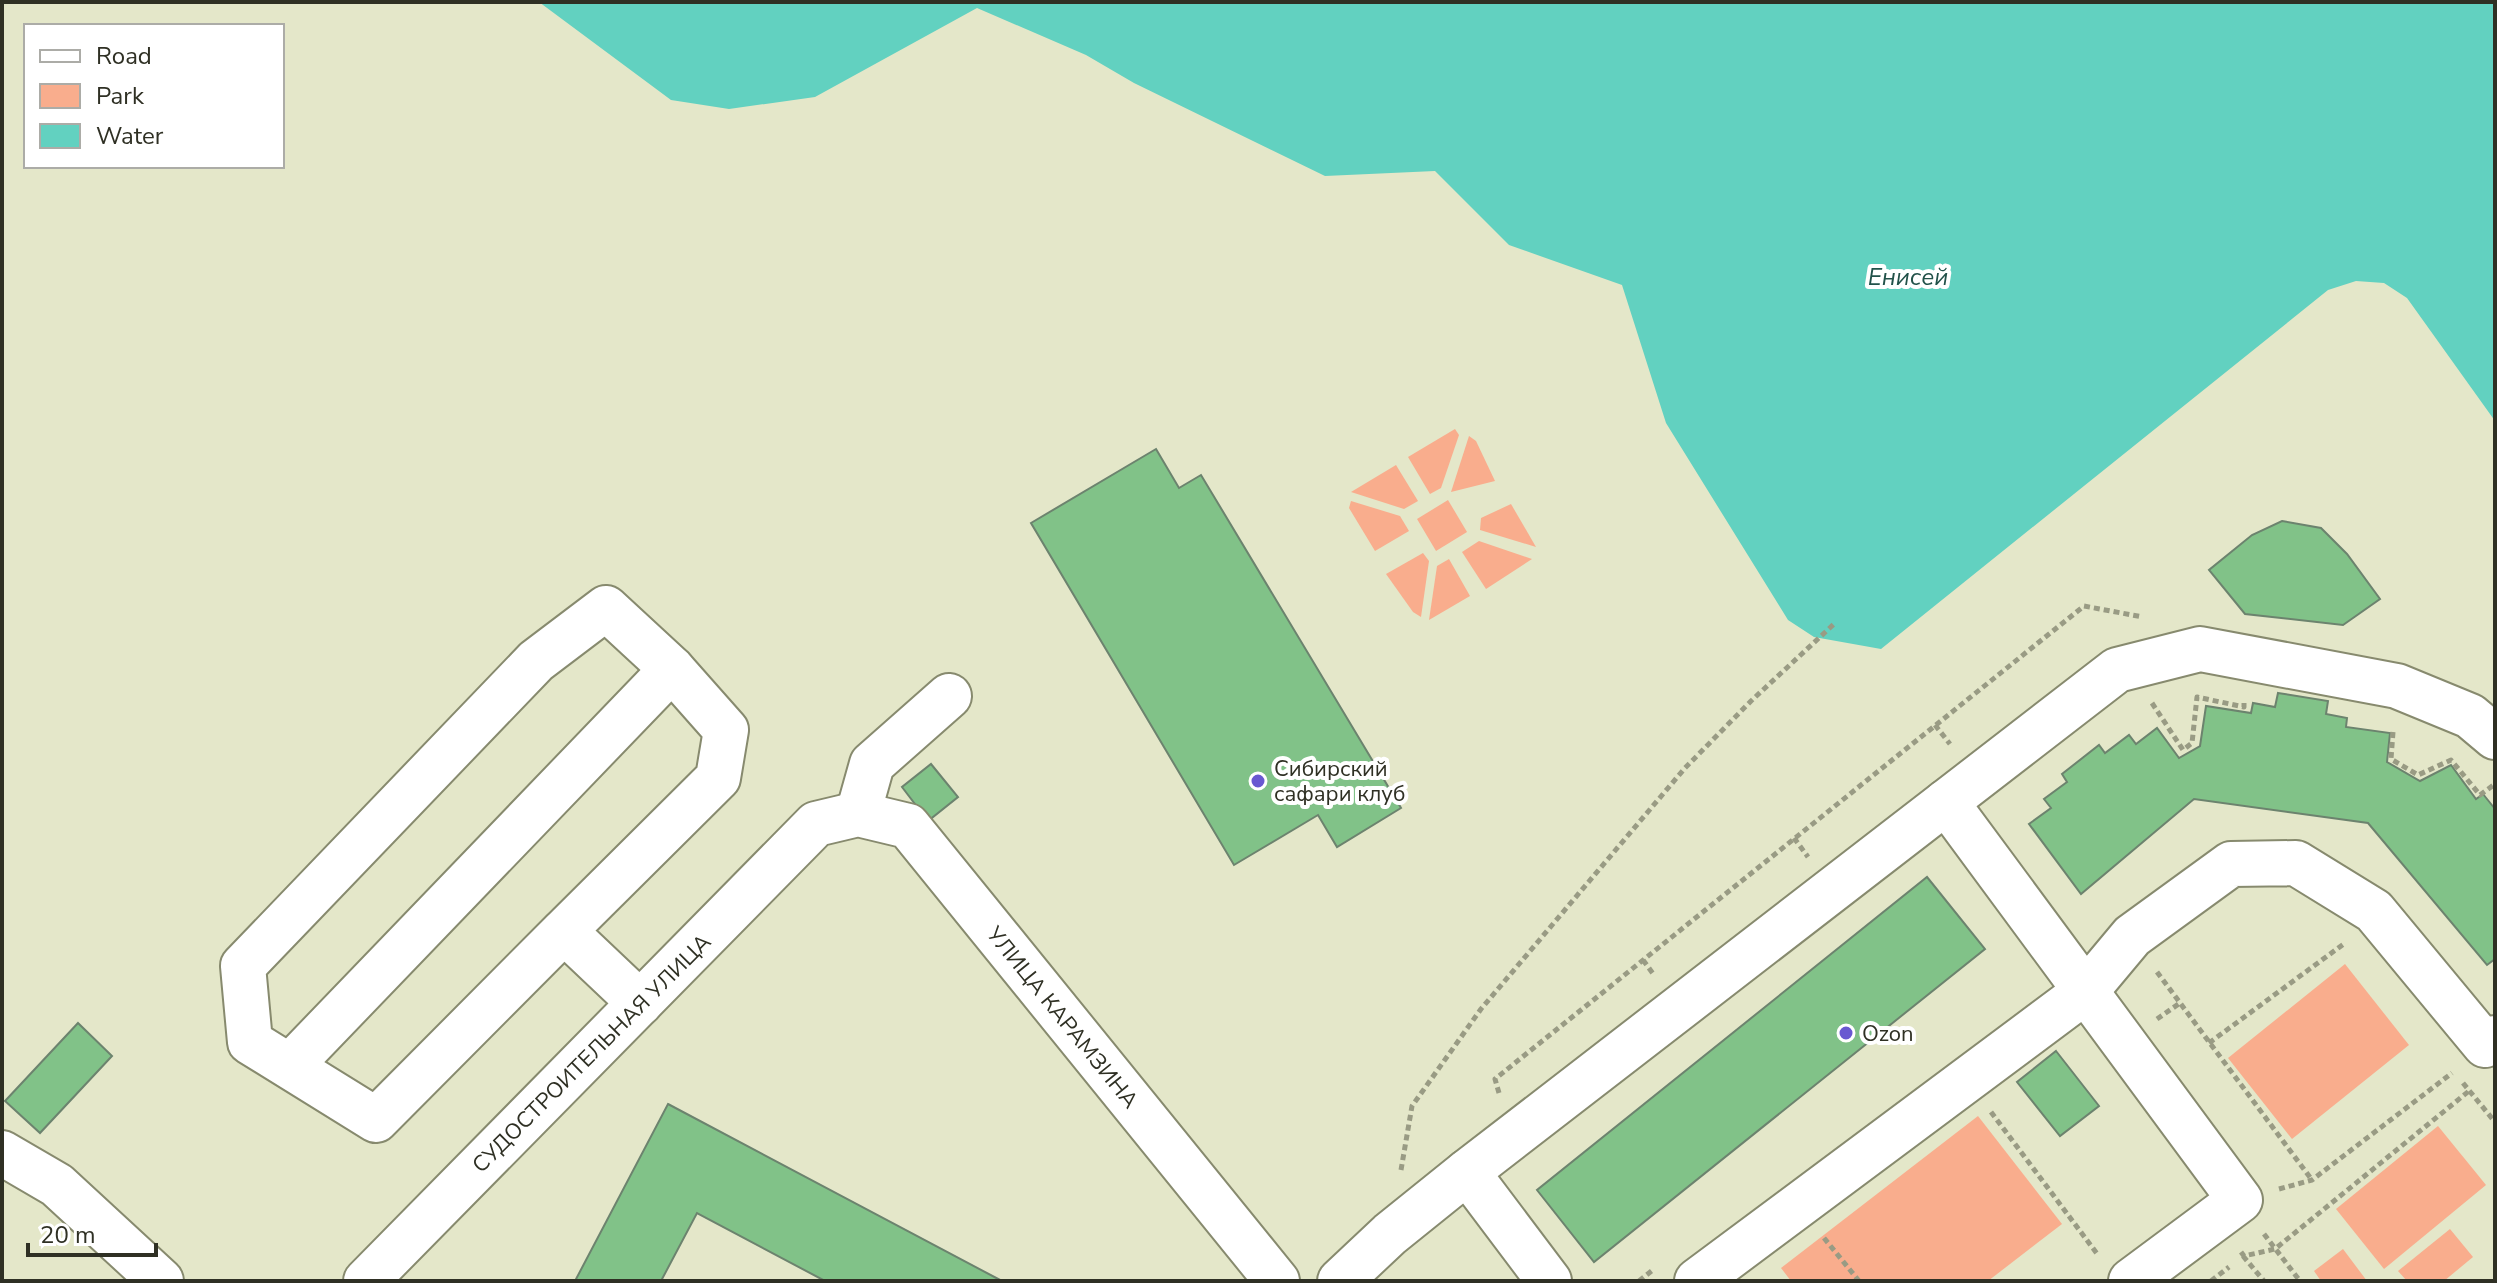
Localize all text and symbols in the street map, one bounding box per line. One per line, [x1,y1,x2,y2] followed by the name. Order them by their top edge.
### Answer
[24,24,284,168] legend
[96,40,152,72] text: Road
[96,80,145,112] text: Park
[96,120,164,152] text: Water
[1868,261,1948,293] water label: Енисей
[1274,754,1405,809] place label: Сибирский сафари клуб
[1249,772,1267,790] marker: Сибирский сафари клуб
[979,920,1145,1115] street label: УЛИЦА КАРАМЗИНА
[466,928,718,1180] street label: СУДОСТРОИТЕЛЬНАЯ УЛИЦА
[1862,1019,1914,1049] place label: Ozon
[1837,1024,1855,1042] marker: Ozon
[28,1207,156,1257] scale bar
[40,1219,96,1251] text: 20 m

